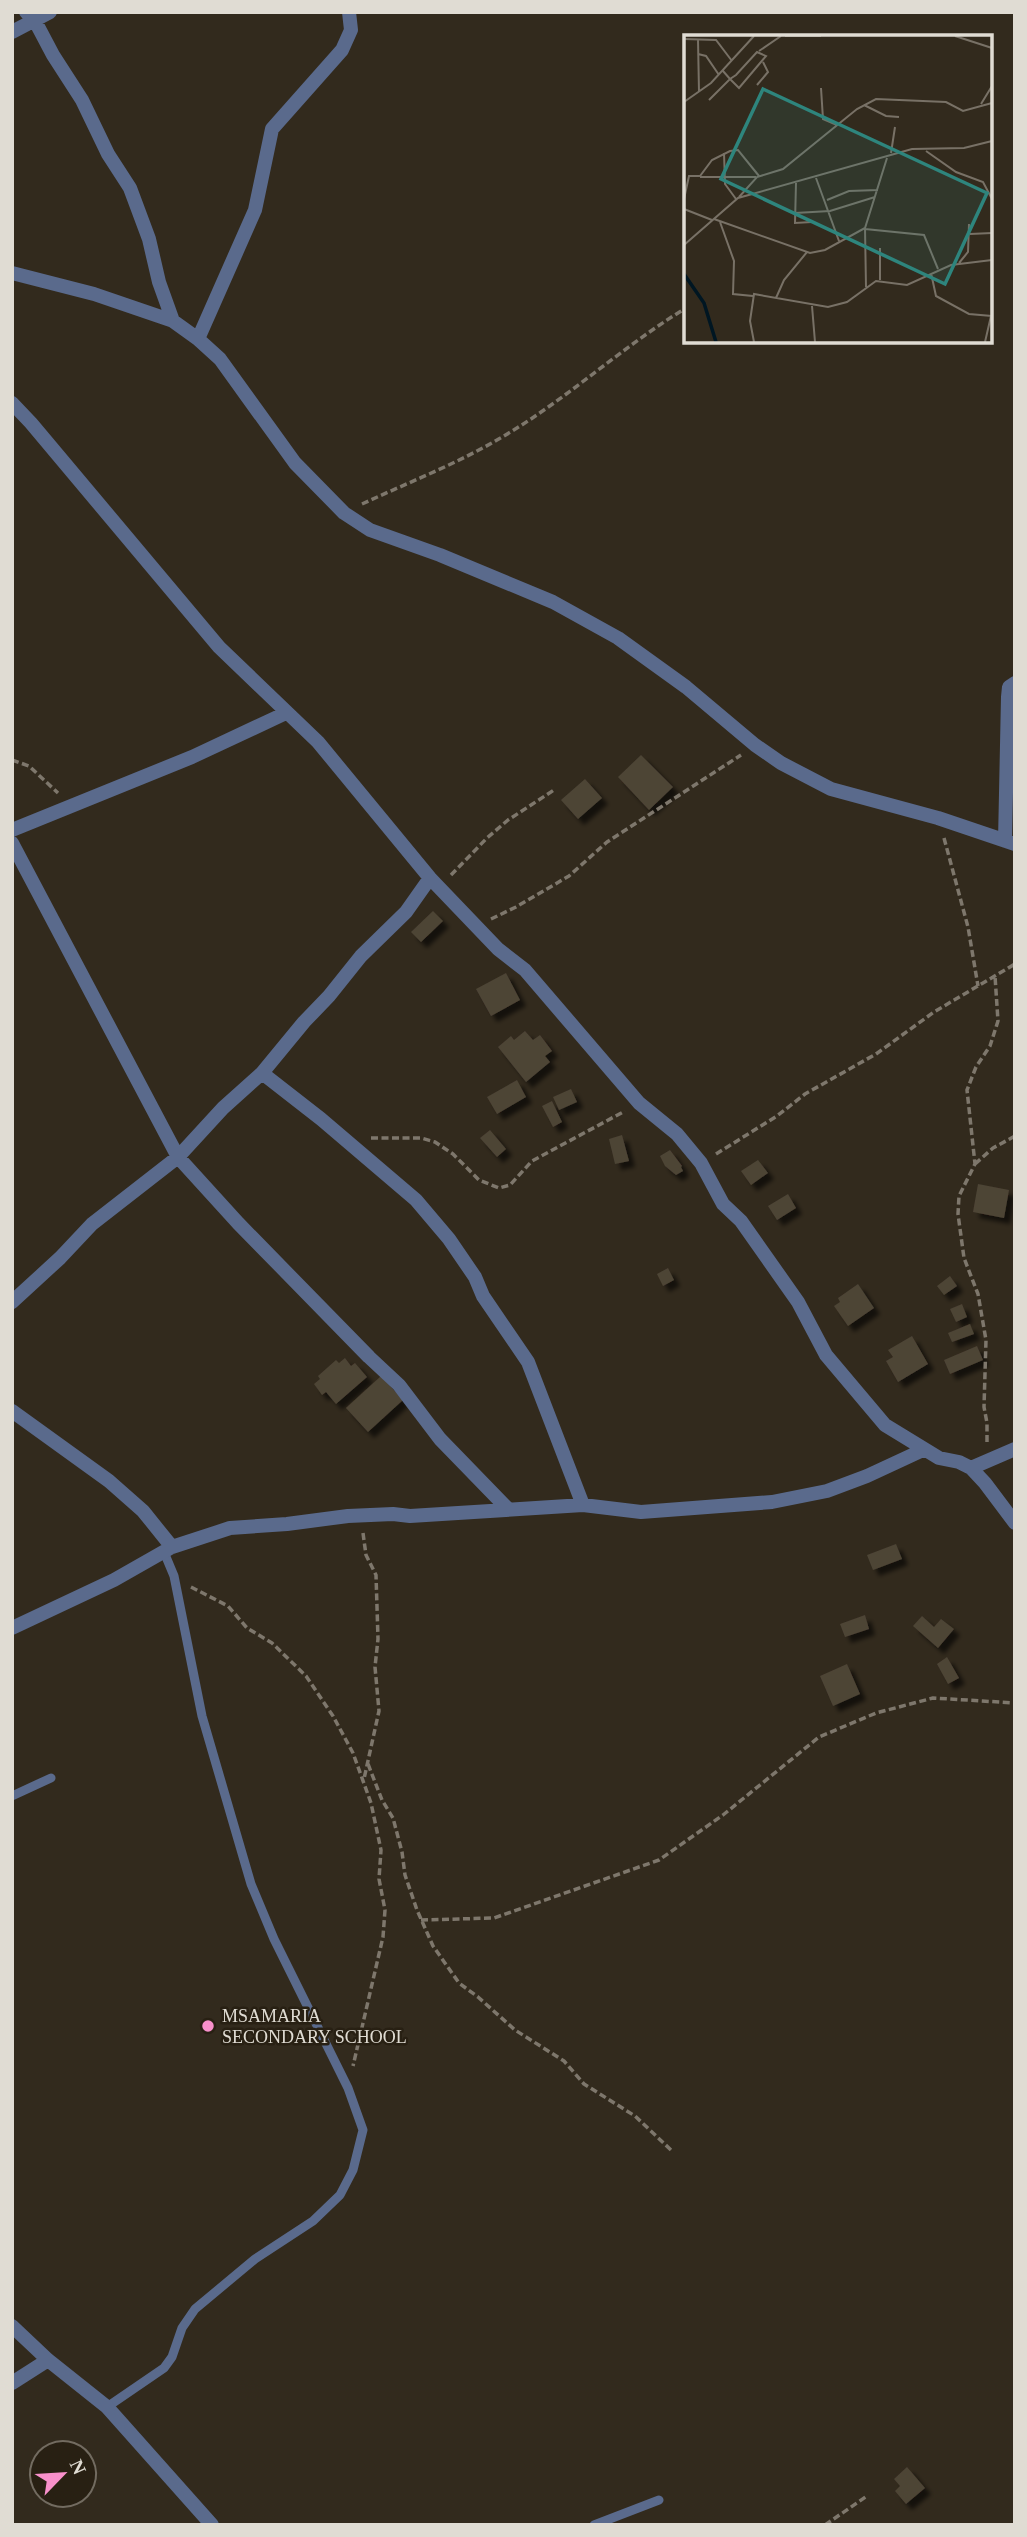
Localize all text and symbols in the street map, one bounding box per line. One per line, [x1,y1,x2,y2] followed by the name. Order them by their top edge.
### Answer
[684,35,992,343] inset map
[222,2006,407,2047] place label: MSAMARIA SECONDARY SCHOOL
[200,2018,216,2034] marker: MSAMARIA SECONDARY SCHOOL
[28,2439,98,2509] north arrow
[66,2456,90,2478] text: N

